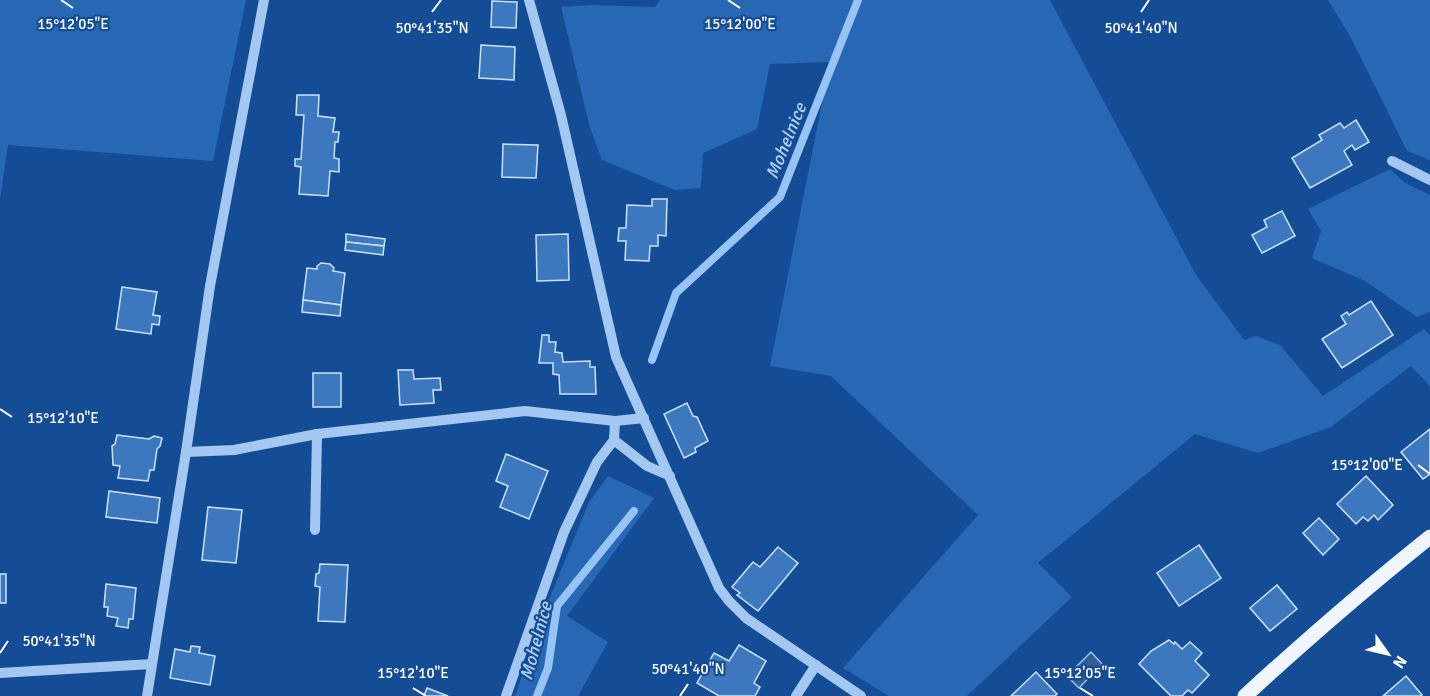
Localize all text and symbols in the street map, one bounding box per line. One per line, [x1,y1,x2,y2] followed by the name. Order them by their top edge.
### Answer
[37,15,109,33] text: 15°12'05"E
[704,15,776,33] text: 15°12'00"E
[395,19,469,37] text: 50°41'35"N
[1104,19,1178,37] text: 50°41'40"N
[761,99,812,182] water label: Mohelnice
[27,409,99,427] text: 15°12'10"E
[1331,456,1403,474] text: 15°12'00"E
[515,599,557,683] water label: Mohelnice
[1358,624,1418,684] north arrow
[22,632,96,650] text: 50°41'35"N
[1388,652,1411,672] text: N
[651,660,725,678] text: 50°41'40"N
[377,664,449,682] text: 15°12'10"E
[1044,664,1116,682] text: 15°12'05"E

